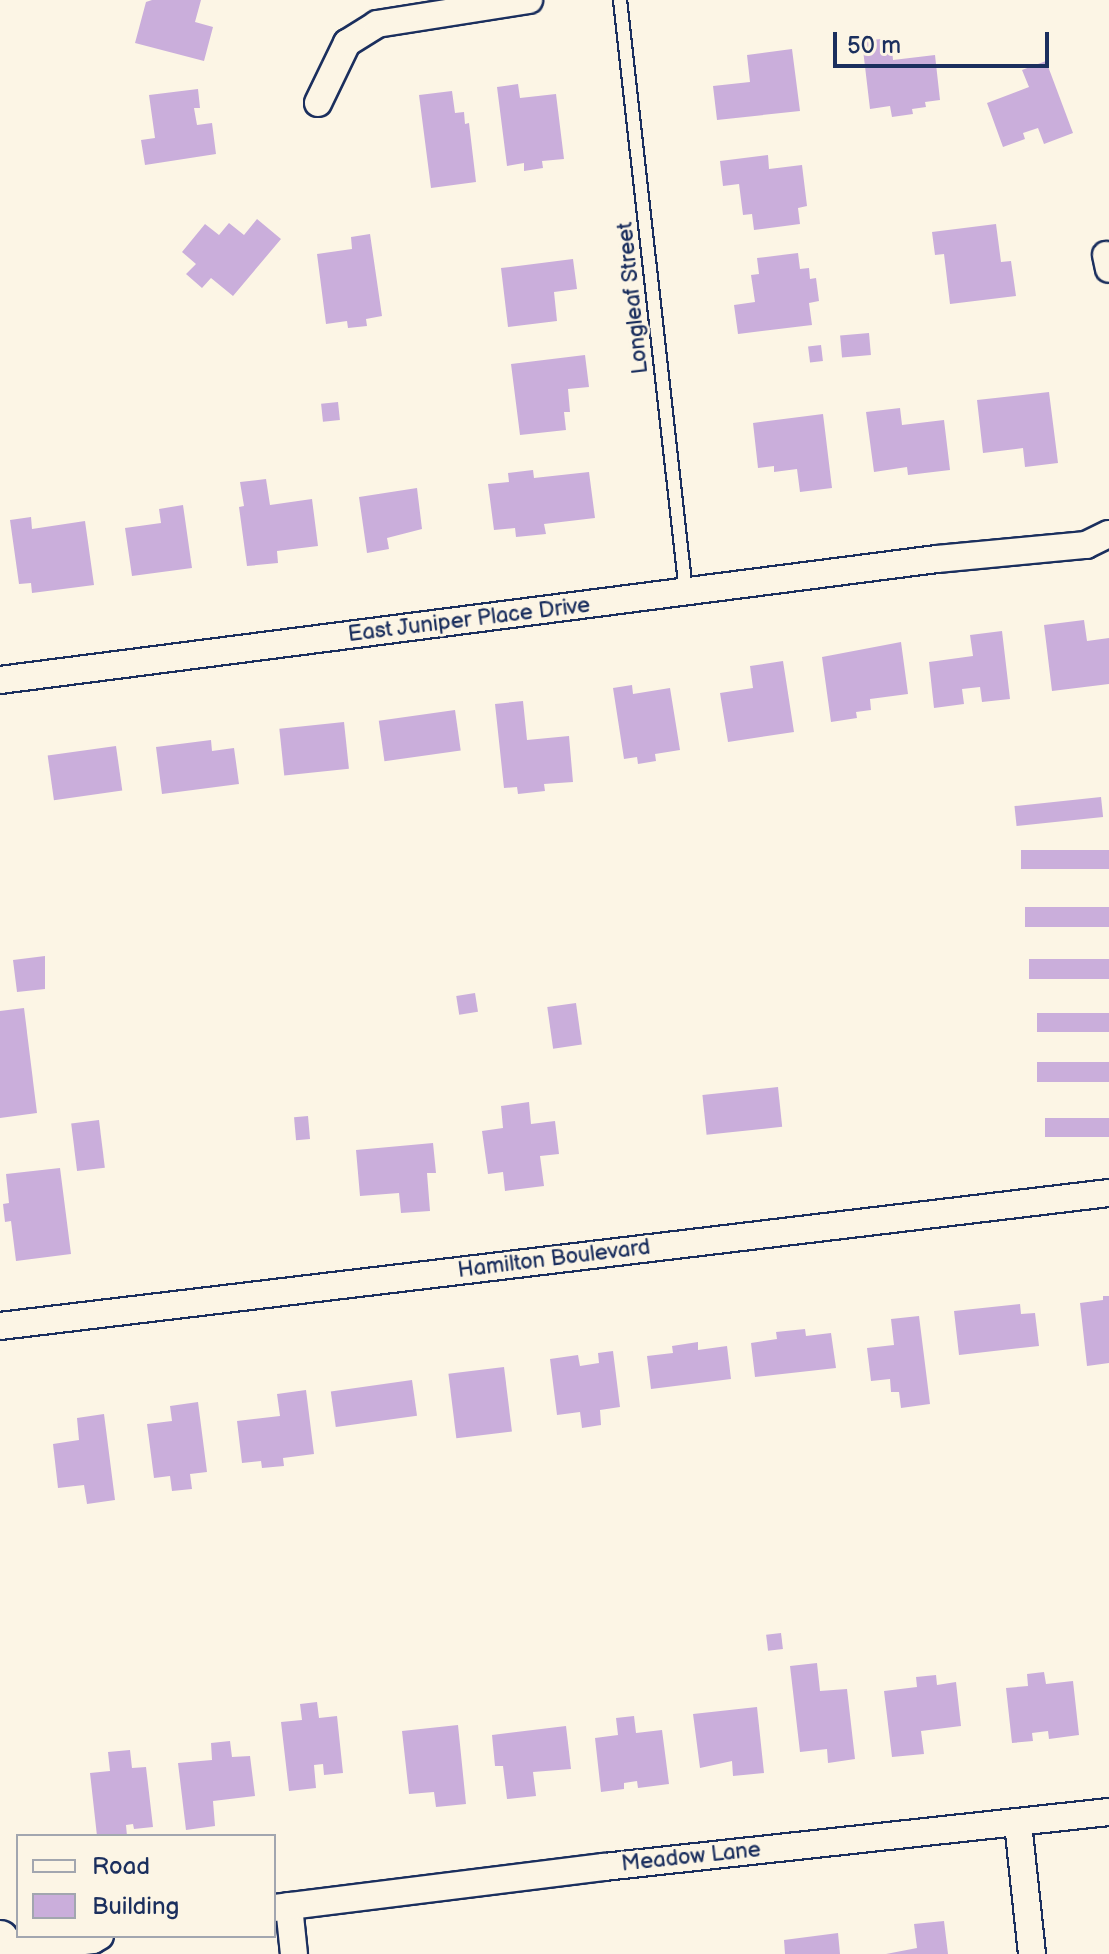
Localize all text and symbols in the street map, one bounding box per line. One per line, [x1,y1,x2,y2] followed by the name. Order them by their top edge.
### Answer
[837,16,1053,66] scale bar
[847,31,901,60] text: 50 m
[612,221,654,375] street label: Longleaf Street
[346,592,592,648] street label: East Juniper Place Drive
[456,1234,652,1284] street label: Hamilton Boulevard
[16,1834,276,1938] legend
[620,1837,762,1877] street label: Meadow Lane
[92,1852,150,1881] text: Road
[92,1892,179,1921] text: Building

